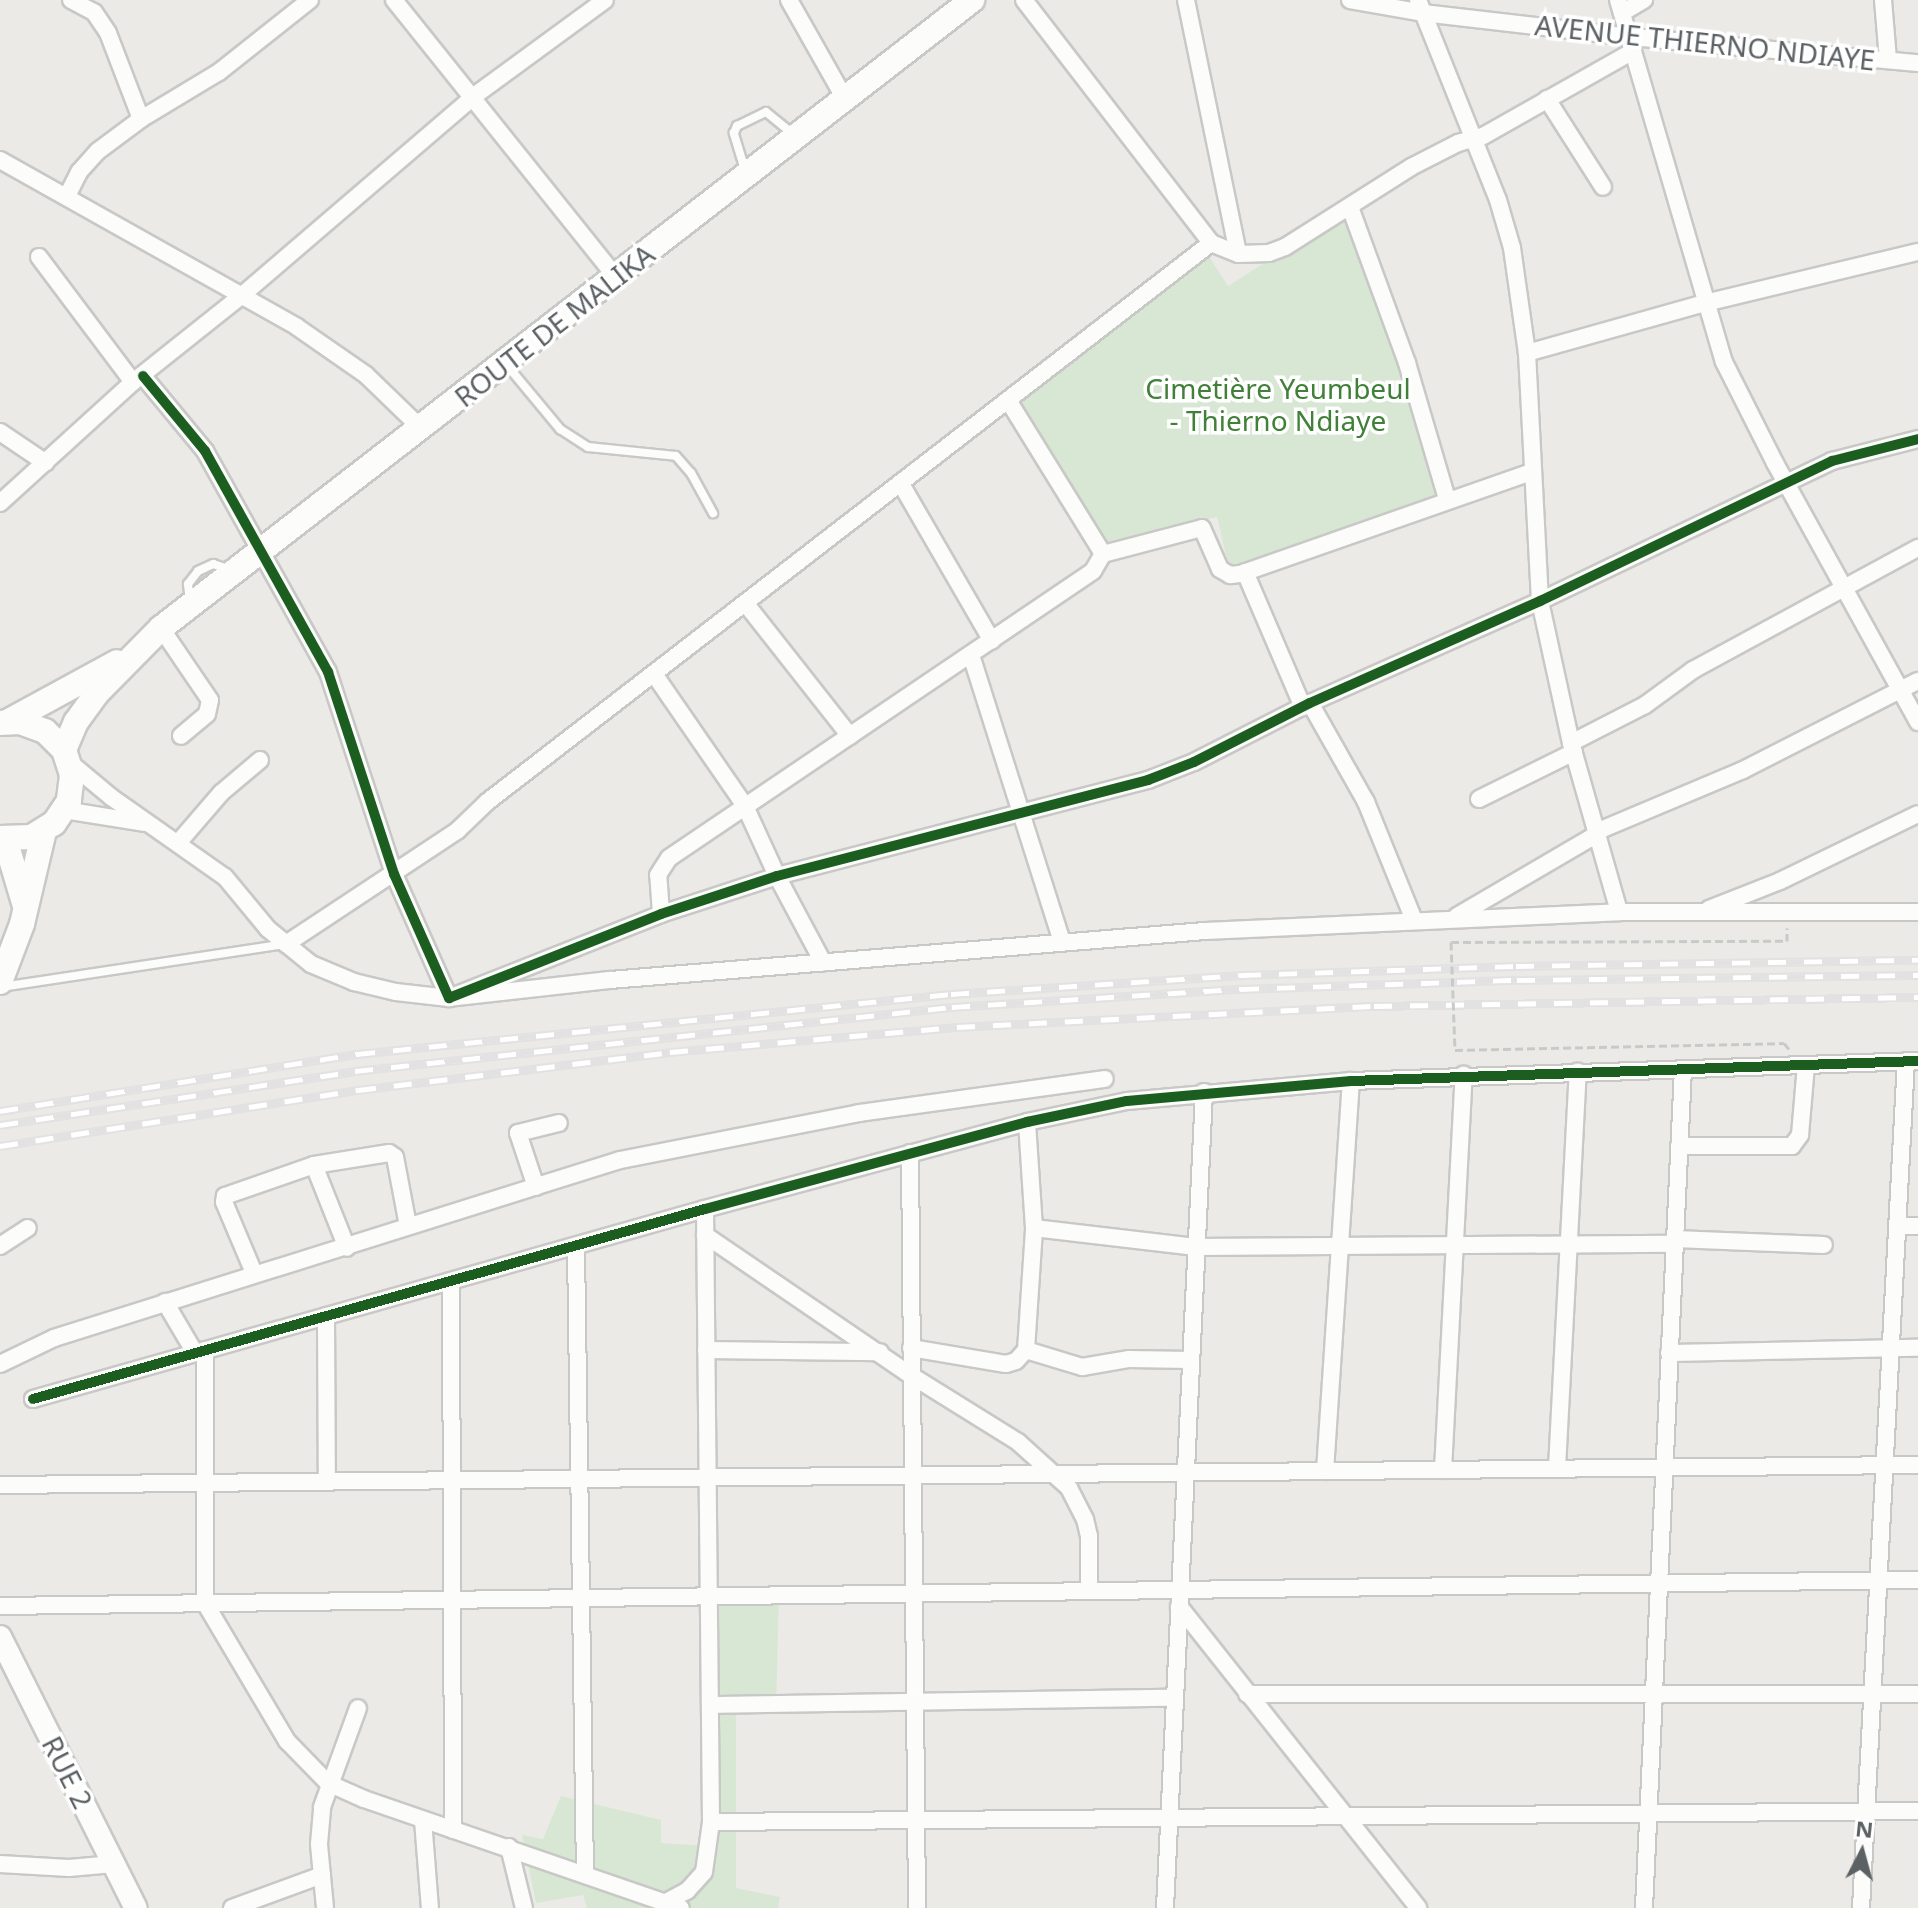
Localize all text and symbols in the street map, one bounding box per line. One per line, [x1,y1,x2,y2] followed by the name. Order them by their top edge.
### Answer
[1533,7,1877,77] street label: AVENUE THIERNO NDIAYE
[447,237,661,413] street label: ROUTE DE MALIKA
[1145,371,1411,437] park label: Cimetière Yeumbeul - Thierno Ndiaye
[36,1730,100,1814] street label: RUE 2
[1822,1812,1902,1892] north arrow
[1854,1812,1875,1844] text: N

